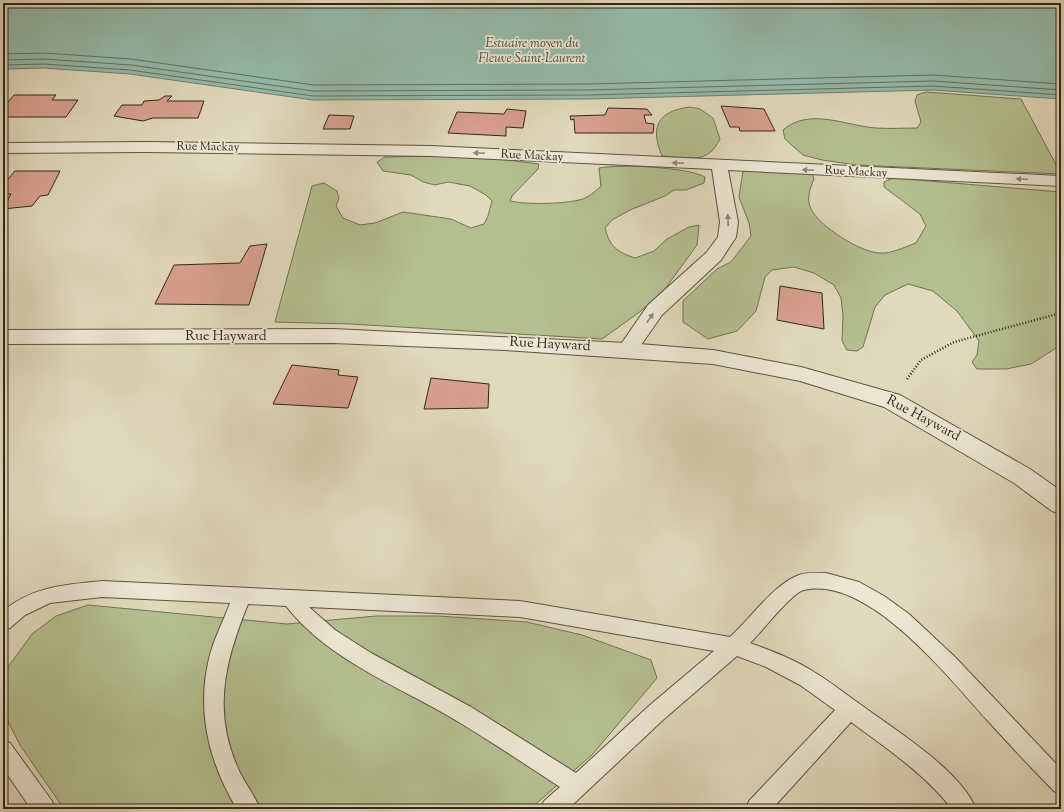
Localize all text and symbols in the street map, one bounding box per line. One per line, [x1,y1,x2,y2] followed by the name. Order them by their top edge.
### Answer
[478,35,586,68] water label: Estuaire moyen du Fleuve Saint-Laurent
[176,137,240,157] street label: Rue Mackay
[500,145,564,167] street label: Rue Mackay
[473,150,485,157] one-way arrow
[672,160,684,167] one-way arrow
[824,161,888,183] street label: Rue Mackay
[802,166,814,173] one-way arrow
[1015,176,1028,182] one-way arrow
[725,213,732,226] one-way arrow
[646,312,654,323] one-way arrow
[185,327,267,347] street label: Rue Hayward
[509,333,591,357] street label: Rue Hayward
[882,391,964,447] street label: Rue Hayward

